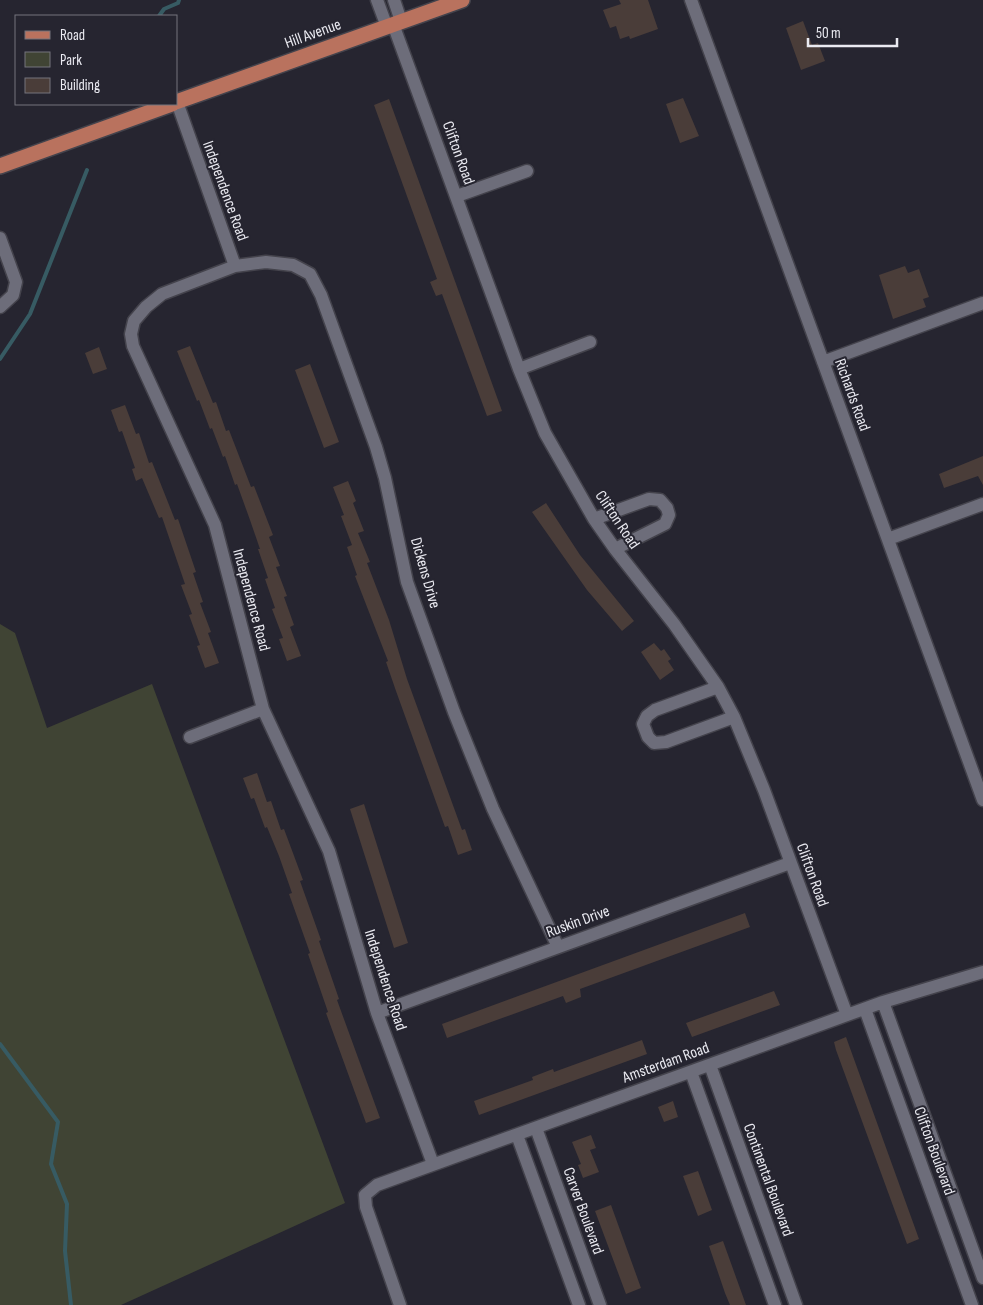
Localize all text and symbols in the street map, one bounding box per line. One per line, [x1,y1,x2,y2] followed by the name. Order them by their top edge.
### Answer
[15,15,178,105] legend
[282,15,344,53] street label: Hill Avenue
[808,15,897,47] scale bar
[816,24,841,43] text: 50 m
[60,26,85,45] text: Road
[60,51,82,70] text: Park
[60,76,100,95] text: Building
[438,119,478,187] street label: Clifton Road
[198,138,252,244] street label: Independence Road
[830,356,874,434] street label: Richards Road
[591,487,643,553] street label: Clifton Road
[406,535,444,611] street label: Dickens Drive
[228,547,274,653] street label: Independence Road
[792,841,832,909] street label: Clifton Road
[544,902,612,942] street label: Ruskin Drive
[360,927,410,1033] street label: Independence Road
[619,1039,712,1088] street label: Amsterdam Road
[909,1104,959,1198] street label: Clifton Boulevard
[739,1121,797,1239] street label: Continental Boulevard
[559,1165,607,1257] street label: Carver Boulevard

